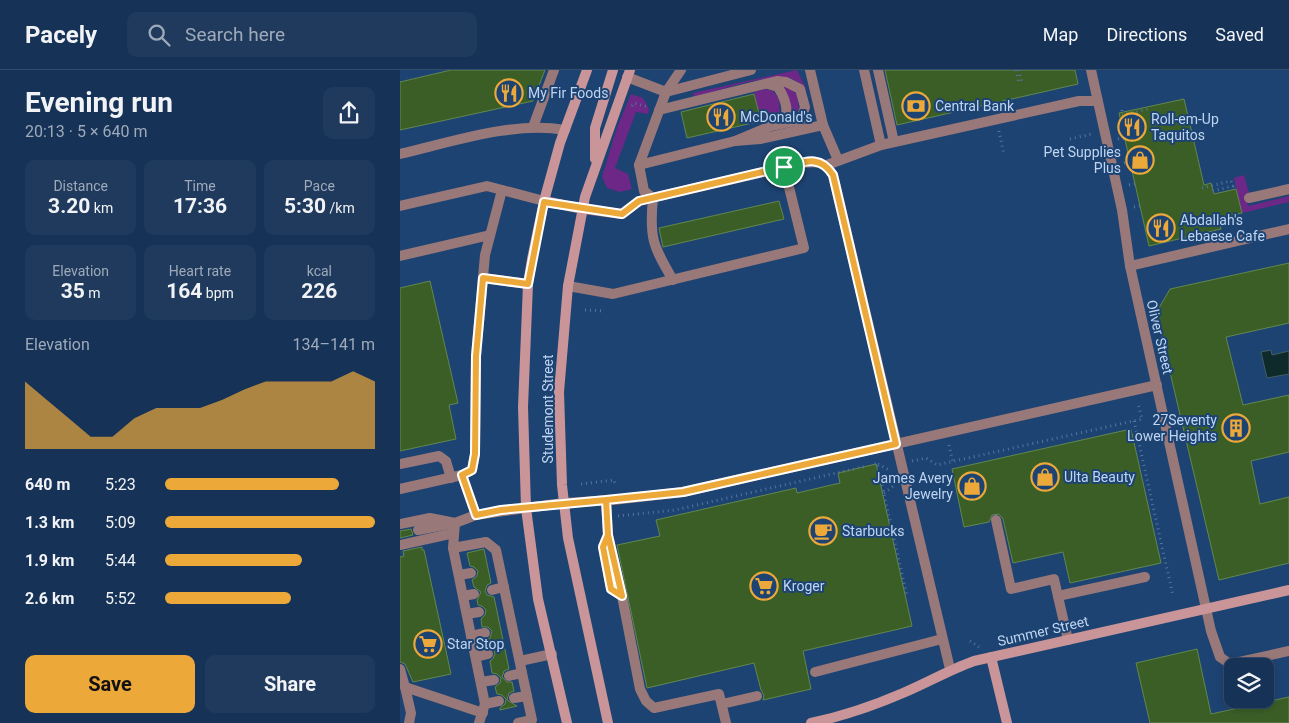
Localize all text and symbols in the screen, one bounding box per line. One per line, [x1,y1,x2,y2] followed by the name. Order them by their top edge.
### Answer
[127,12,477,57] search box
[25,21,97,49] text: Pacely
[145,21,173,49] icon: search
[185,23,285,46] text: Search here
[1043,24,1078,45] text: Map
[1106,24,1187,45] text: Directions
[1215,24,1264,45] text: Saved
[494,78,524,108] restaurant icon: My Fir Foods
[528,85,608,101] place label: My Fir Foods
[25,86,173,119] text: Evening run
[323,87,375,139] button: share
[901,91,931,121] bank icon: Central Bank
[935,98,1015,114] place label: Central Bank
[706,102,736,132] restaurant icon: McDonald's
[740,109,813,125] place label: McDonald's
[1151,111,1219,143] place label: Roll-em-Up Taquitos
[1117,112,1147,142] restaurant icon: Roll-em-Up Taquitos
[25,122,147,141] text: 20:13 · 5 × 640 m
[1044,144,1121,176] place label: Pet Supplies Plus
[1125,145,1155,175] shop icon: Pet Supplies Plus
[763,146,805,188] pin
[770,153,798,181] icon: arrive
[53,178,108,194] text: Distance
[184,178,216,194] text: Time
[304,178,335,194] text: Pace
[48,194,90,218] text: 3.20
[173,194,227,218] text: 17:36
[284,194,326,218] text: 5:30
[90,200,113,216] text: km
[326,200,355,216] text: /km
[1180,212,1265,244] place label: Abdallah's Lebaese Cafe
[1146,213,1176,243] restaurant icon: Abdallah's Lebaese Cafe
[52,263,109,279] text: Elevation
[169,263,231,279] text: Heart rate
[307,263,332,279] text: kcal
[61,279,85,303] text: 35
[166,279,202,303] text: 164
[301,279,337,303] text: 226
[85,285,101,301] text: m
[202,285,234,301] text: bpm
[1144,298,1176,376] street label: Oliver Street
[25,335,90,354] text: Elevation
[293,335,375,354] text: 134–141 m
[540,354,556,463] street label: Studemont Street
[1127,412,1217,444] place label: 27Seventy Lower Heights
[1221,413,1251,443] building icon: 27Seventy Lower Heights
[1030,462,1060,492] shop icon: Ulta Beauty
[1064,469,1135,485] place label: Ulta Beauty
[873,470,953,502] place label: James Avery Jewelry
[957,471,987,501] shop icon: James Avery Jewelry
[25,475,70,494] text: 640 m
[105,475,136,494] text: 5:23
[25,513,74,532] text: 1.3 km
[105,513,136,532] text: 5:09
[808,516,838,546] cafe icon: Starbucks
[842,523,904,539] place label: Starbucks
[25,551,74,570] text: 1.9 km
[105,551,136,570] text: 5:44
[749,571,779,601] supermarket icon: Kroger
[783,578,825,594] place label: Kroger
[25,589,74,608] text: 2.6 km
[105,589,136,608] text: 5:52
[996,613,1091,649] street label: Summer Street
[413,629,443,659] supermarket icon: Star Stop
[447,636,504,652] place label: Star Stop
[25,655,195,713] button: Save
[205,655,375,713] button: Share
[1224,658,1274,708] map controls
[1224,658,1274,708] button: layers

